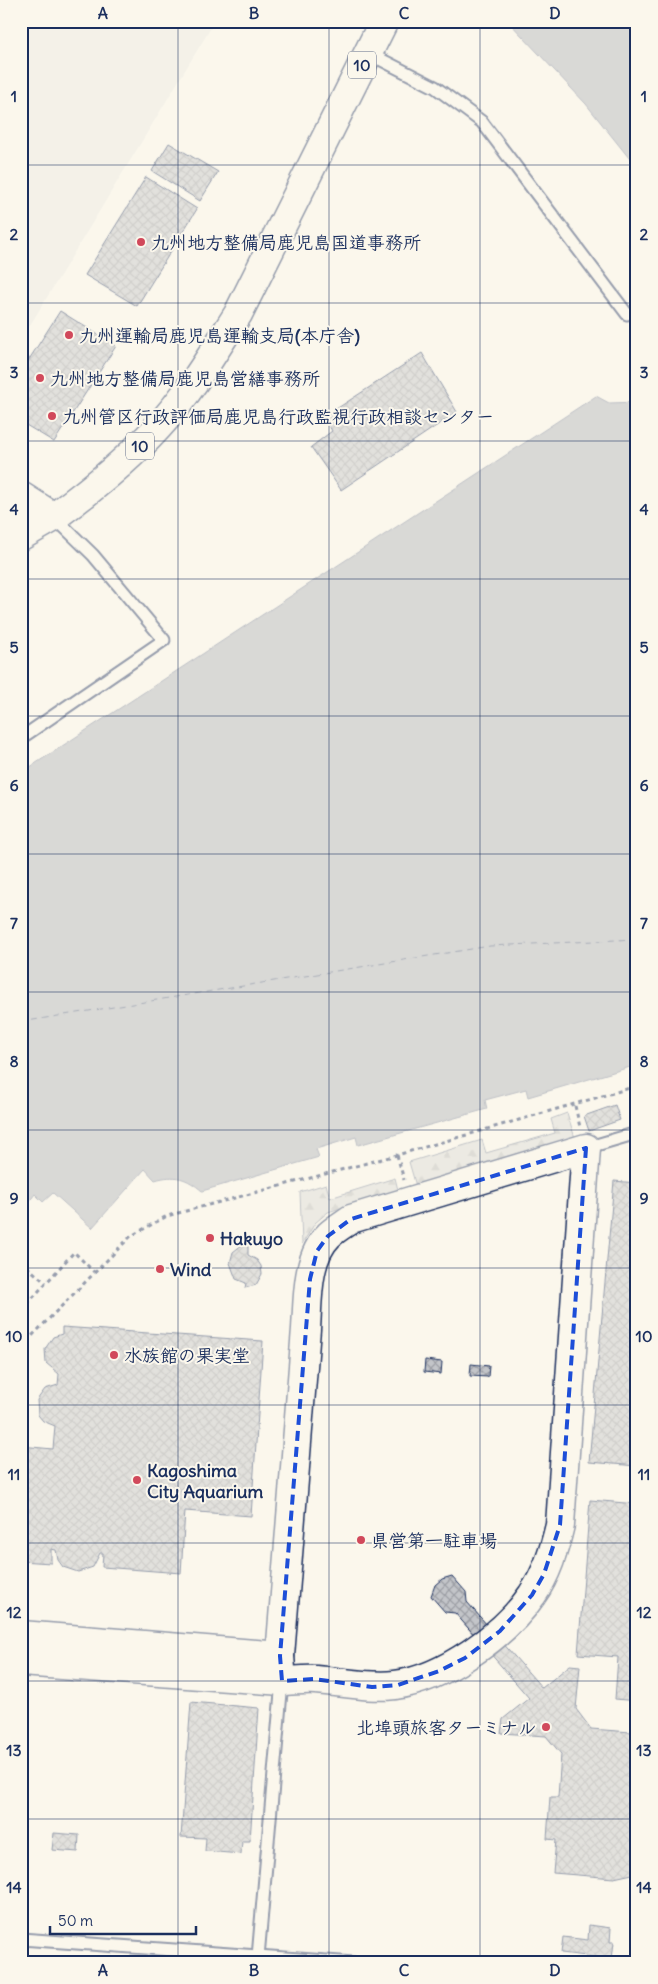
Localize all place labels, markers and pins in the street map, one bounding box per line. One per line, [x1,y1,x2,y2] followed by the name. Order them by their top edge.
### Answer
[151,231,421,254] place label: 九州地方整備局鹿児島国道事務所
[135,236,147,248] marker: 九州地方整備局鹿児島国道事務所
[79,324,360,347] place label: 九州運輸局鹿児島運輸支局(本庁舎)
[63,329,75,341] marker: 九州運輸局鹿児島運輸支局(本庁舎)
[50,367,320,390] place label: 九州地方整備局鹿児島営繕事務所
[34,372,46,384] marker: 九州地方整備局鹿児島営繕事務所
[62,405,494,428] place label: 九州管区行政評価局鹿児島行政監視行政相談センター
[46,410,58,422] marker: 九州管区行政評価局鹿児島行政監視行政相談センター
[220,1227,283,1250] place label: Hakuyo
[204,1232,216,1244] marker: Hakuyo
[170,1258,212,1281] place label: Wind
[154,1263,166,1275] marker: Wind
[124,1344,250,1367] place label: 水族館の果実堂
[108,1349,120,1361] marker: 水族館の果実堂
[147,1459,264,1503] place label: Kagoshima City Aquarium
[131,1474,143,1486] marker: Kagoshima City Aquarium
[371,1529,497,1552] place label: 県営第一駐車場
[355,1534,367,1546] marker: 県営第一駐車場
[356,1716,536,1739] place label: 北埠頭旅客ターミナル
[540,1721,552,1733] marker: 北埠頭旅客ターミナル

